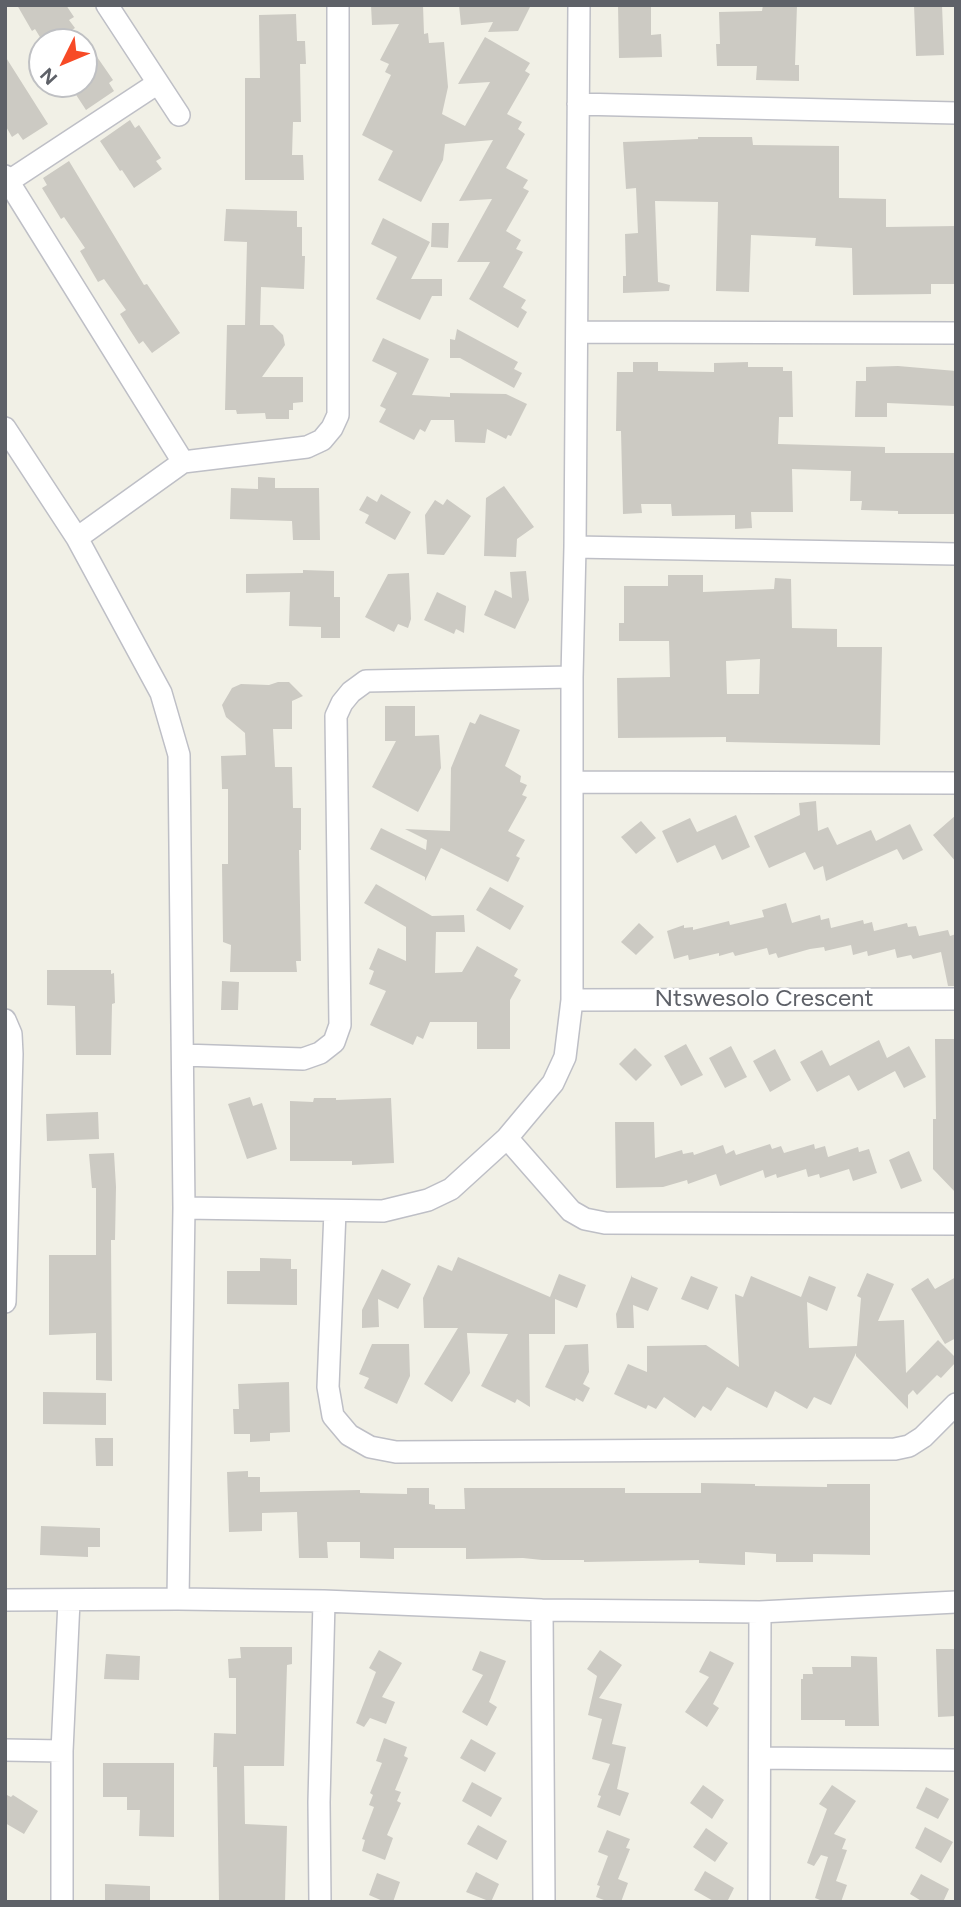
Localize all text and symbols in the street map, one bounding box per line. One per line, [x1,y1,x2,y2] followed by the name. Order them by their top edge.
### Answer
[28,28,98,98] north arrow
[35,63,62,90] text: N
[655,985,873,1013] street label: Ntswesolo Crescent

